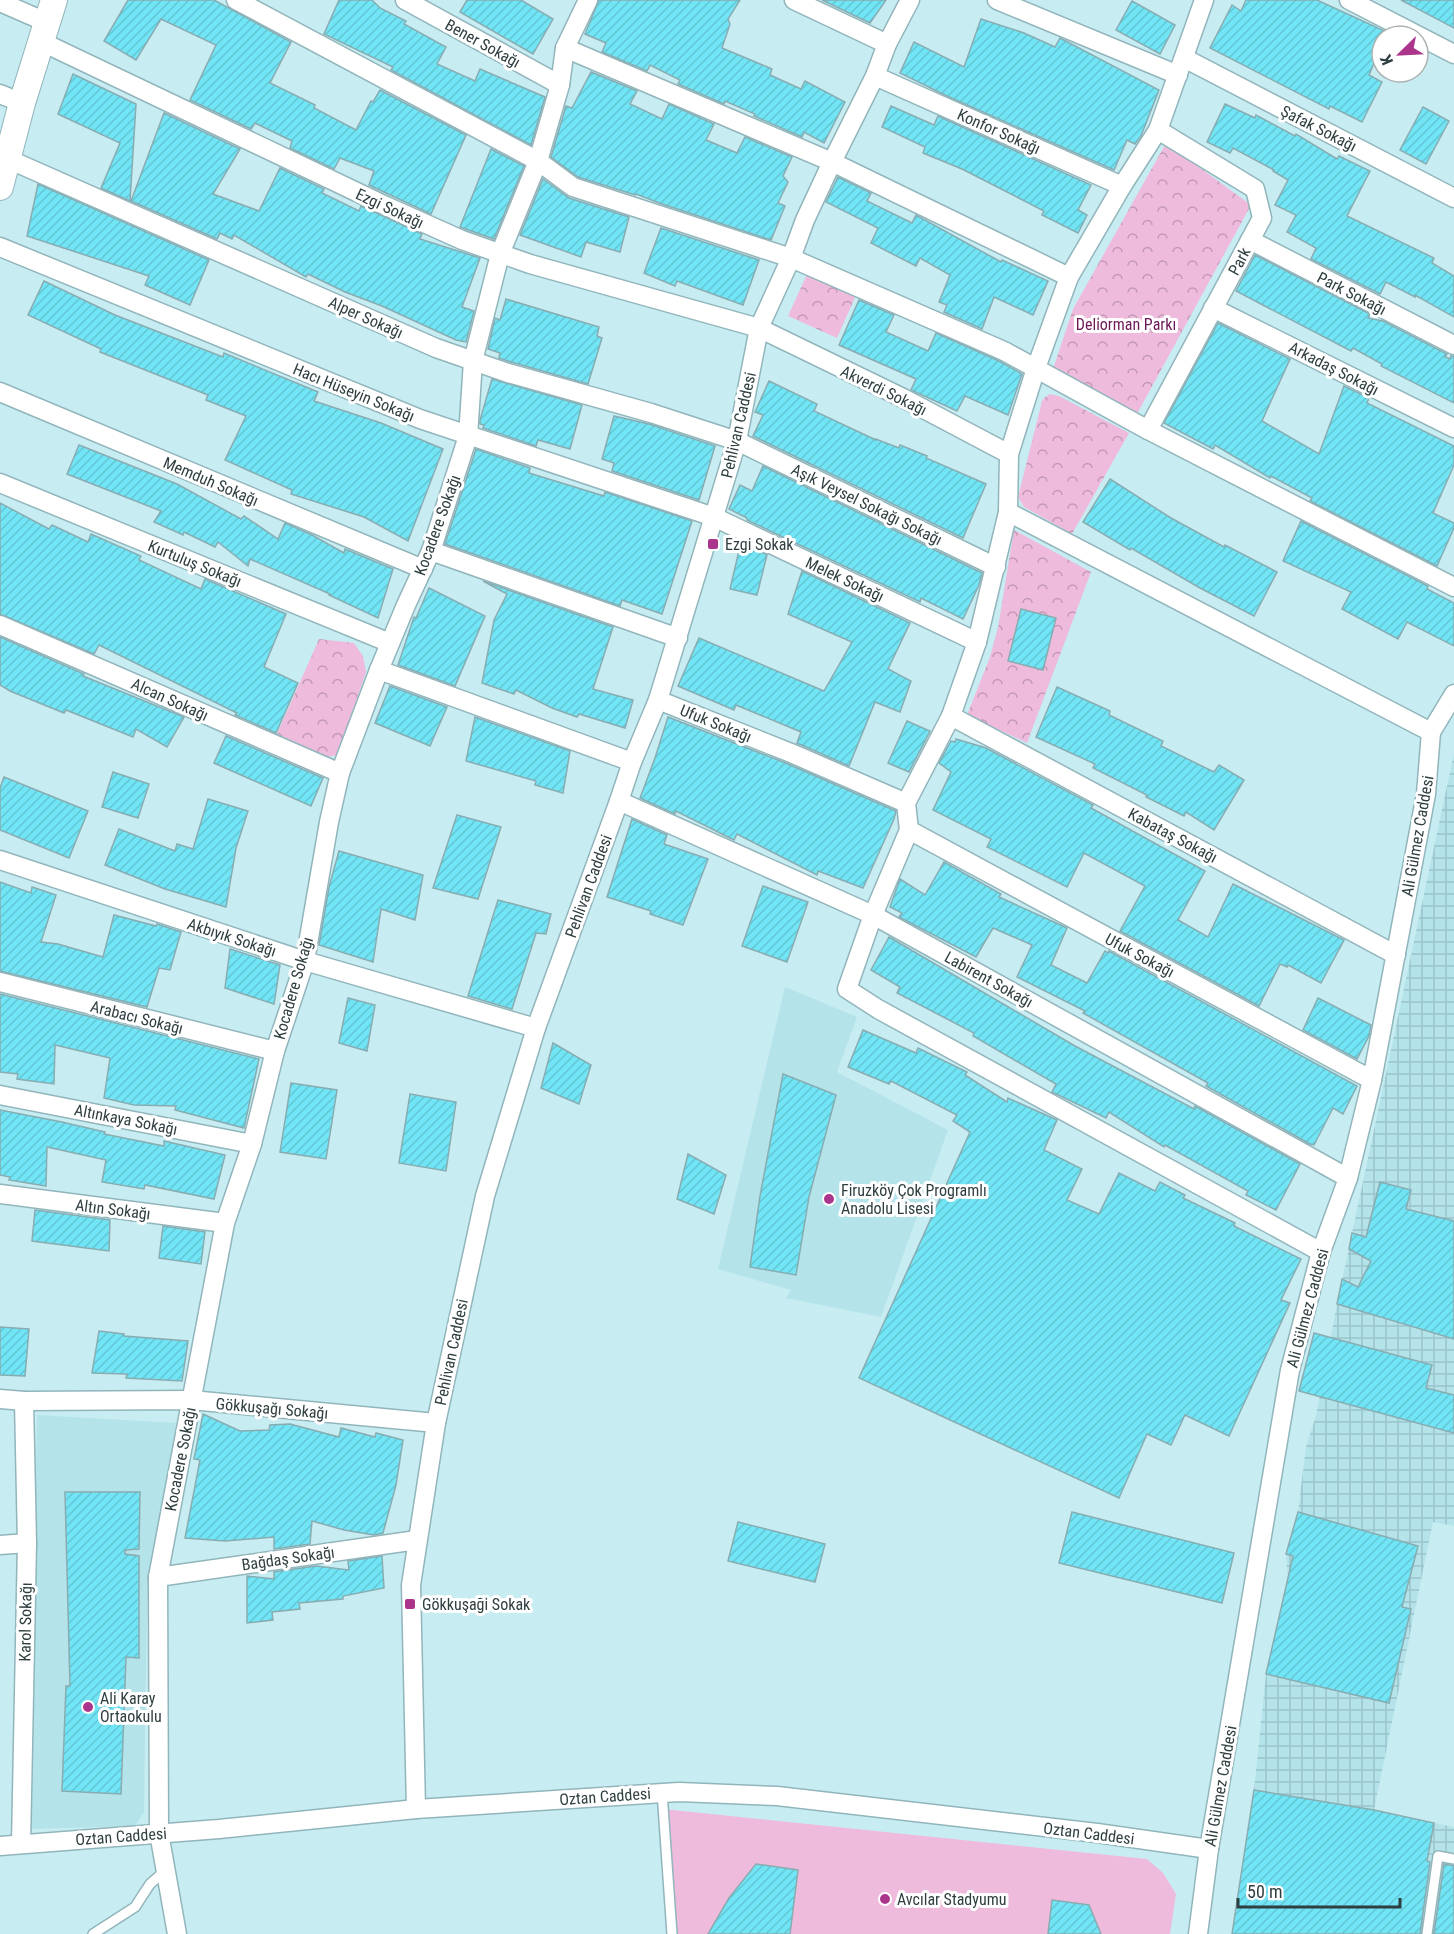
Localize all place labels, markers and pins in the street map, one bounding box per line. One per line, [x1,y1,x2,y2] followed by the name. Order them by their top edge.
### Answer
[725,535,794,554] place label: Ezgi Sokak
[706,537,720,551] marker: Ezgi Sokak
[841,1181,987,1218] place label: Firuzköy Çok Programlı Anadolu Lisesi
[822,1192,836,1206] marker: Firuzköy Çok Programlı Anadolu Lisesi
[422,1595,531,1614] place label: Gökkuşaği Sokak
[403,1597,417,1611] marker: Gökkuşaği Sokak
[100,1689,162,1726] place label: Ali Karay Ortaokulu
[81,1700,95,1714] marker: Ali Karay Ortaokulu
[897,1890,1006,1909] place label: Avcılar Stadyumu
[878,1892,892,1906] marker: Avcılar Stadyumu

